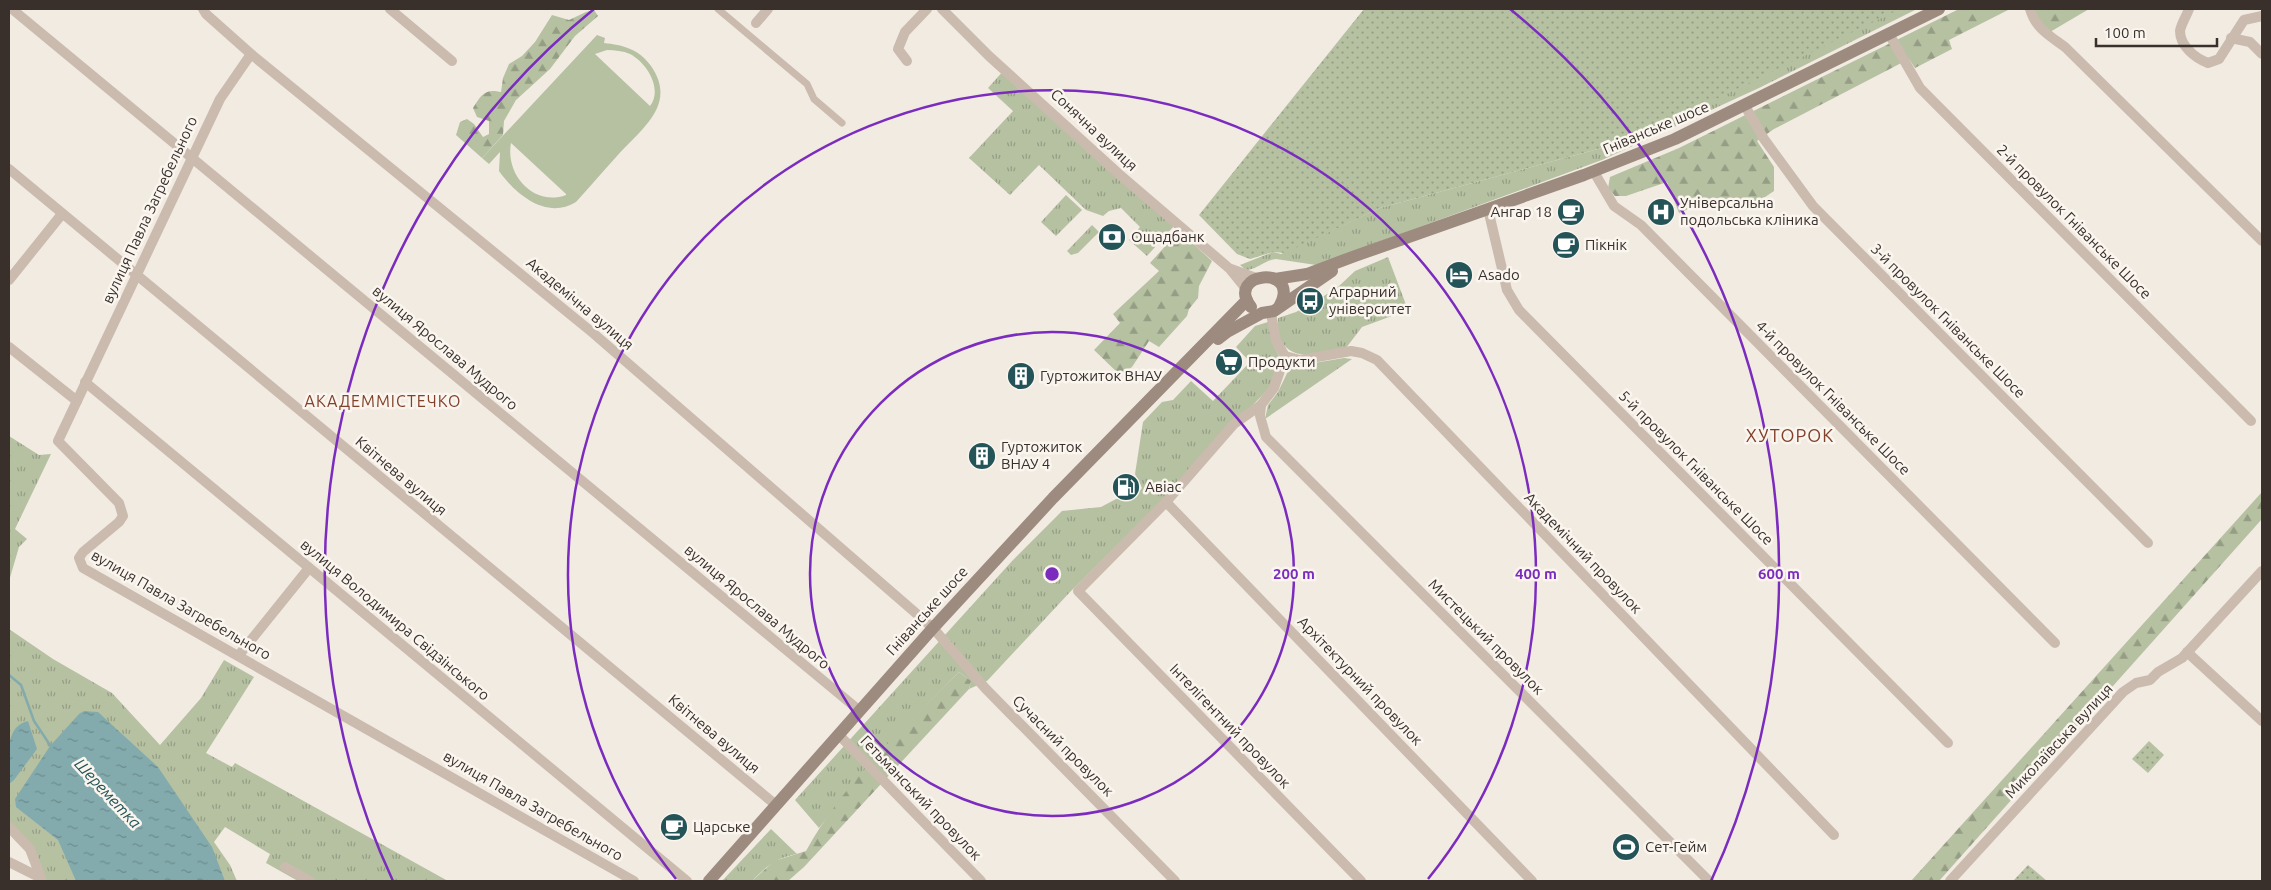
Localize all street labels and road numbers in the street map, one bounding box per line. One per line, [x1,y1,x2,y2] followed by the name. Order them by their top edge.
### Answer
[1047,85,1141,174] street label: Сонячна вулиця
[1600,98,1711,158] street label: Гніванське шосе
[99,113,200,306] street label: вулиця Павла Загребельного
[1994,141,2155,302] street label: 2-й провулок Гніванське Шосе
[1868,240,2029,401] street label: 3-й провулок Гніванське Шосе
[523,254,637,353] street label: Академічна вулиця
[369,282,521,413] street label: вулиця Ярослава Мудрого
[1753,317,1914,478] street label: 4-й провулок Гніванське Шосе
[1616,387,1777,548] street label: 5-й провулок Гніванське Шосе
[352,433,450,519] street label: Квітнева вулиця
[1521,489,1646,617] street label: Академічний провулок
[297,535,493,704] street label: вулиця Володимира Свідзінського
[681,541,833,672] street label: вулиця Ярослава Мудрого
[88,546,274,663] street label: вулиця Павла Загребельного
[882,563,971,659] street label: Гніванське шосе
[1425,575,1548,698] street label: Мистецький провулок
[1295,613,1426,749] street label: Архітектурний провулок
[1166,660,1294,792] street label: Інтелігентний провулок
[2001,680,2116,801] street label: Миколаївська вулиця
[665,691,763,777] street label: Квітнева вулиця
[1009,692,1118,800] street label: Сучасний провулок
[857,732,985,864] street label: Гетьманський провулок
[440,747,626,864] street label: вулиця Павла Загребельного

